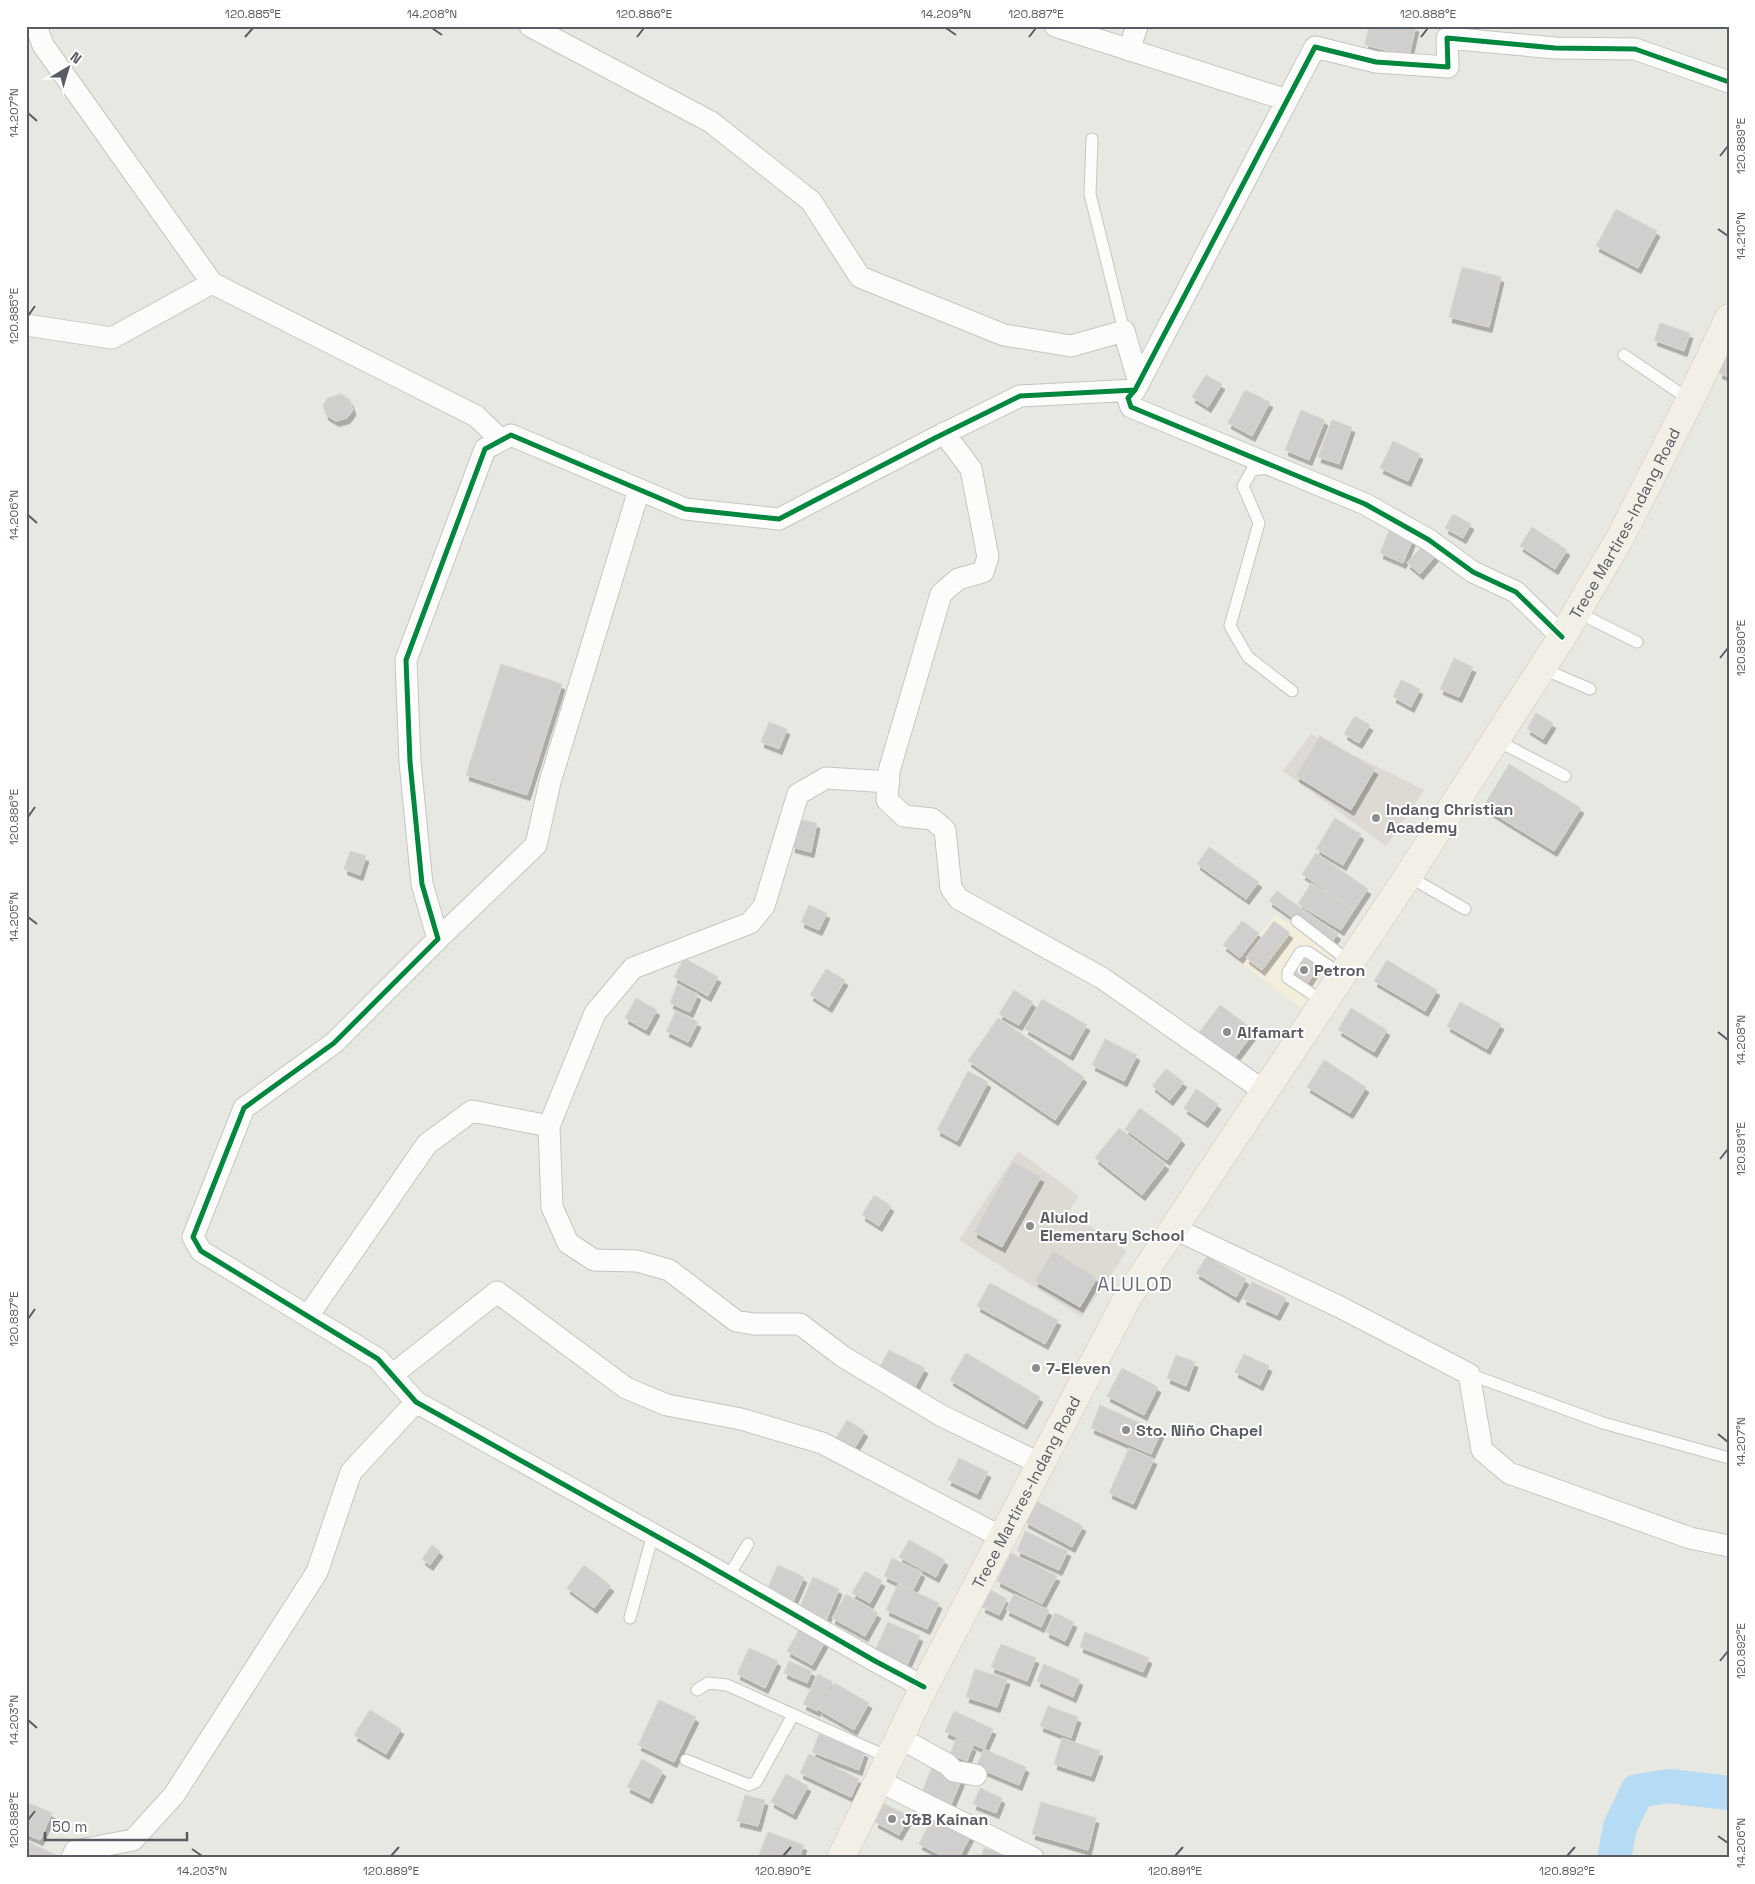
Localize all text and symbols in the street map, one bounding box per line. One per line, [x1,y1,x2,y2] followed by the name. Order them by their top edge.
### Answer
[225,6,281,22] text: 120.885°E
[407,6,457,22] text: 14.208°N
[616,6,672,22] text: 120.886°E
[921,6,971,22] text: 14.209°N
[1008,6,1064,22] text: 120.887°E
[1400,6,1457,22] text: 120.888°E
[42,42,92,92] north arrow
[67,48,85,68] text: N
[6,88,22,138] text: 14.207°N
[1733,118,1749,174] text: 120.889°E
[1733,212,1749,260] text: 14.210°N
[6,288,22,344] text: 120.885°E
[1564,424,1685,623] street label: Trece Martires-Indang Road
[6,490,22,540] text: 14.206°N
[1733,619,1749,676] text: 120.890°E
[6,789,22,845] text: 120.886°E
[1386,799,1513,838] place label: Indang Christian Academy
[1370,812,1382,824] marker: Indang Christian Academy
[6,892,22,942] text: 14.205°N
[1314,960,1365,981] place label: Petron
[1298,964,1310,976] marker: Petron
[1733,1015,1749,1065] text: 14.208°N
[1237,1022,1304,1043] place label: Alfamart
[1221,1026,1233,1038] marker: Alfamart
[1733,1122,1749,1176] text: 120.891°E
[1040,1207,1184,1246] place label: Alulod Elementary School
[1024,1220,1036,1232] marker: Alulod Elementary School
[1097,1272,1173,1297] district label: ALULOD
[6,1291,22,1347] text: 120.887°E
[1046,1358,1111,1379] place label: 7-Eleven
[1030,1362,1042,1374] marker: 7-Eleven
[967,1392,1085,1592] street label: Trece Martires-Indang Road
[1733,1417,1749,1467] text: 14.207°N
[1136,1420,1263,1441] place label: Sto. Niño Chapel
[1120,1424,1132,1436] marker: Sto. Niño Chapel
[1733,1623,1749,1679] text: 120.892°E
[6,1695,22,1745] text: 14.203°N
[6,1791,22,1848] text: 120.888°E
[45,1809,188,1841] scale bar
[902,1809,988,1830] place label: J&B Kainan
[886,1813,898,1825] marker: J&B Kainan
[52,1817,87,1836] text: 50 m
[1733,1818,1749,1868] text: 14.206°N
[177,1863,227,1879] text: 14.203°N
[363,1863,419,1879] text: 120.889°E
[755,1863,812,1879] text: 120.890°E
[1148,1863,1202,1879] text: 120.891°E
[1539,1863,1595,1879] text: 120.892°E

